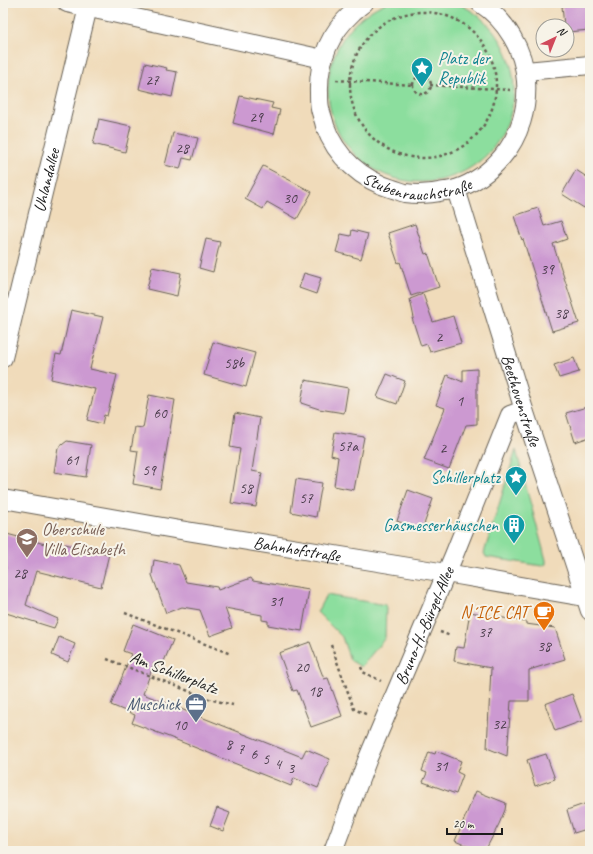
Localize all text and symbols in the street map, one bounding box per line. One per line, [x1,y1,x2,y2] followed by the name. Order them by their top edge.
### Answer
[535,18,575,58] north arrow
[555,23,571,40] text: N
[438,48,492,89] place label: Platz der Republik
[409,55,435,88] place icon: Platz der Republik
[145,71,160,90] house number: 27
[249,108,264,127] house number: 29
[175,139,190,158] house number: 28
[29,145,65,214] street label: Uhlandallee
[359,167,476,205] street label: Stubenrauchstraße
[283,189,298,208] house number: 30
[540,260,555,279] house number: 39
[554,304,569,323] house number: 38
[436,328,444,347] house number: 2
[497,352,546,450] street label: Beethovenstraße
[224,354,245,373] house number: 58b
[457,392,465,411] house number: 1
[153,404,168,423] house number: 60
[338,437,359,456] house number: 57a
[440,439,448,458] house number: 2
[65,451,80,470] house number: 61
[142,461,157,480] house number: 59
[503,464,529,497] place icon: Schillerplatz
[431,467,502,488] place label: Schillerplatz
[239,479,254,498] house number: 58
[299,489,314,508] house number: 57
[501,512,527,545] building icon: Gasmesserhäuschen
[383,515,499,536] place label: Gasmesserhäuschen
[42,519,126,560] place label: Oberschule Villa Elisabeth
[14,526,40,559] school or university icon: Oberschule Villa Elisabeth
[252,532,343,567] street label: Bahnhofstraße
[390,563,459,688] street label: Bruno-H.-Bürgel-Allee
[13,564,28,583] house number: 28
[269,592,284,611] house number: 31
[531,599,557,632] cafe icon: N´ICE CAT
[460,602,532,623] place label: N´ICE CAT
[478,623,493,642] house number: 37
[537,637,552,656] house number: 38
[127,646,222,699] street label: Am Schillerplatz
[295,658,310,677] house number: 20
[308,682,323,701] house number: 18
[183,691,209,724] office icon: Muschick
[127,694,182,715] place label: Muschick
[492,715,507,734] house number: 32
[173,716,188,735] house number: 10
[226,735,234,754] house number: 8
[238,740,246,759] house number: 7
[251,745,259,764] house number: 6
[263,750,271,769] house number: 5
[275,755,283,774] house number: 4
[434,757,449,776] house number: 31
[288,759,296,778] house number: 3
[447,810,502,836] scale bar
[453,816,475,832] text: 20 m

